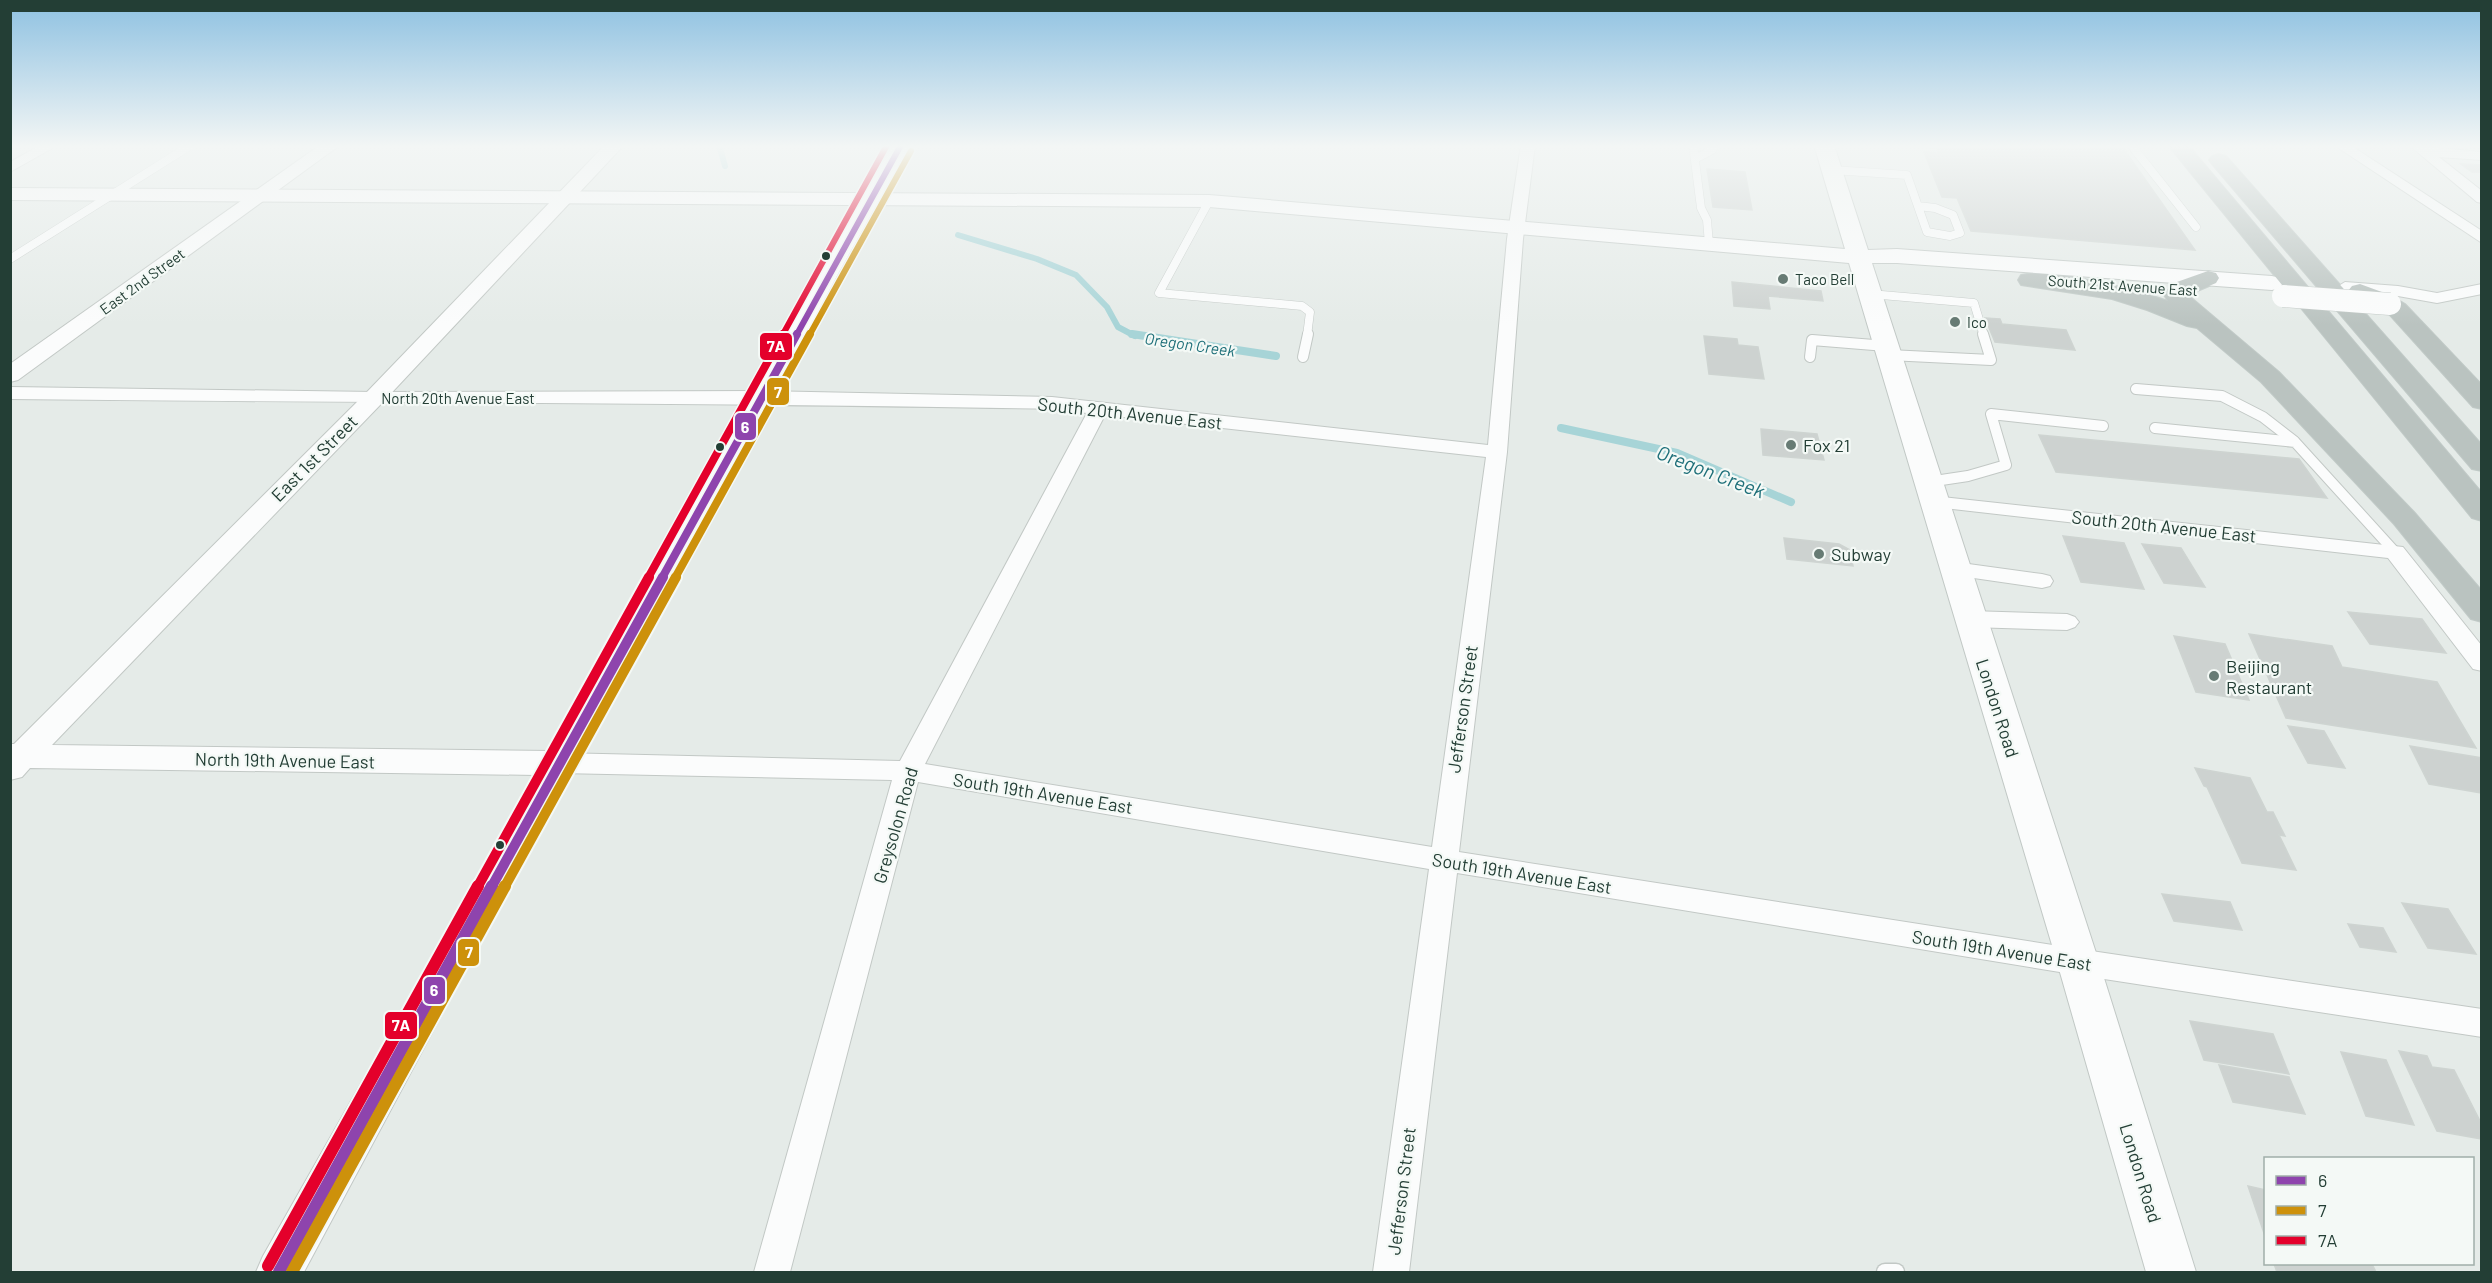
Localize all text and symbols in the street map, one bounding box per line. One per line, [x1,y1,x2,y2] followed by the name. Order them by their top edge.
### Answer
[96,244,188,318] street label: East 2nd Street
[820,250,832,262] unlabelled marker
[1795,270,1854,288] place label: Taco Bell
[2047,271,2199,299] street label: South 21st Avenue East
[1776,272,1790,286] marker: Taco Bell
[1967,313,1987,331] place label: Ico
[1948,315,1962,329] marker: Ico
[1144,328,1237,360] water label: Oregon Creek
[759,332,793,361] line badge: 7A
[767,336,786,355] text: 7A
[766,377,790,406] line badge: 7
[774,382,782,401] text: 7
[381,389,535,407] street label: North 20th Avenue East
[1037,392,1223,434] street label: South 20th Avenue East
[266,410,362,506] street label: East 1st Street
[734,412,757,441] line badge: 6
[741,417,750,436] text: 6
[1803,434,1850,456] place label: Fox 21
[1784,438,1798,452] marker: Fox 21
[1654,439,1769,503] water label: Oregon Creek
[714,441,726,453] unlabelled marker
[2071,505,2257,547] street label: South 20th Avenue East
[1831,543,1891,565] place label: Subway
[1812,547,1826,561] marker: Subway
[1442,644,1482,774] street label: Jefferson Street
[2226,655,2312,698] place label: Beijing Restaurant
[1972,656,2024,760] street label: London Road
[2207,669,2221,683] marker: Beijing Restaurant
[195,747,375,773] street label: North 19th Avenue East
[868,764,922,886] street label: Greysolon Road
[952,768,1134,818] street label: South 19th Avenue East
[494,839,506,851] unlabelled marker
[1431,848,1613,898] street label: South 19th Avenue East
[1911,925,2093,975] street label: South 19th Avenue East
[457,938,480,967] line badge: 7
[465,942,473,961] text: 7
[423,976,446,1005] line badge: 6
[430,980,439,999] text: 6
[384,1011,418,1040] line badge: 7A
[392,1015,411,1034] text: 7A
[2116,1121,2166,1225] street label: London Road
[1382,1126,1420,1256] street label: Jefferson Street
[2264,1157,2474,1265] legend
[2318,1169,2327,1191] text: 6
[2318,1199,2327,1221] text: 7
[2318,1229,2338,1251] text: 7A

